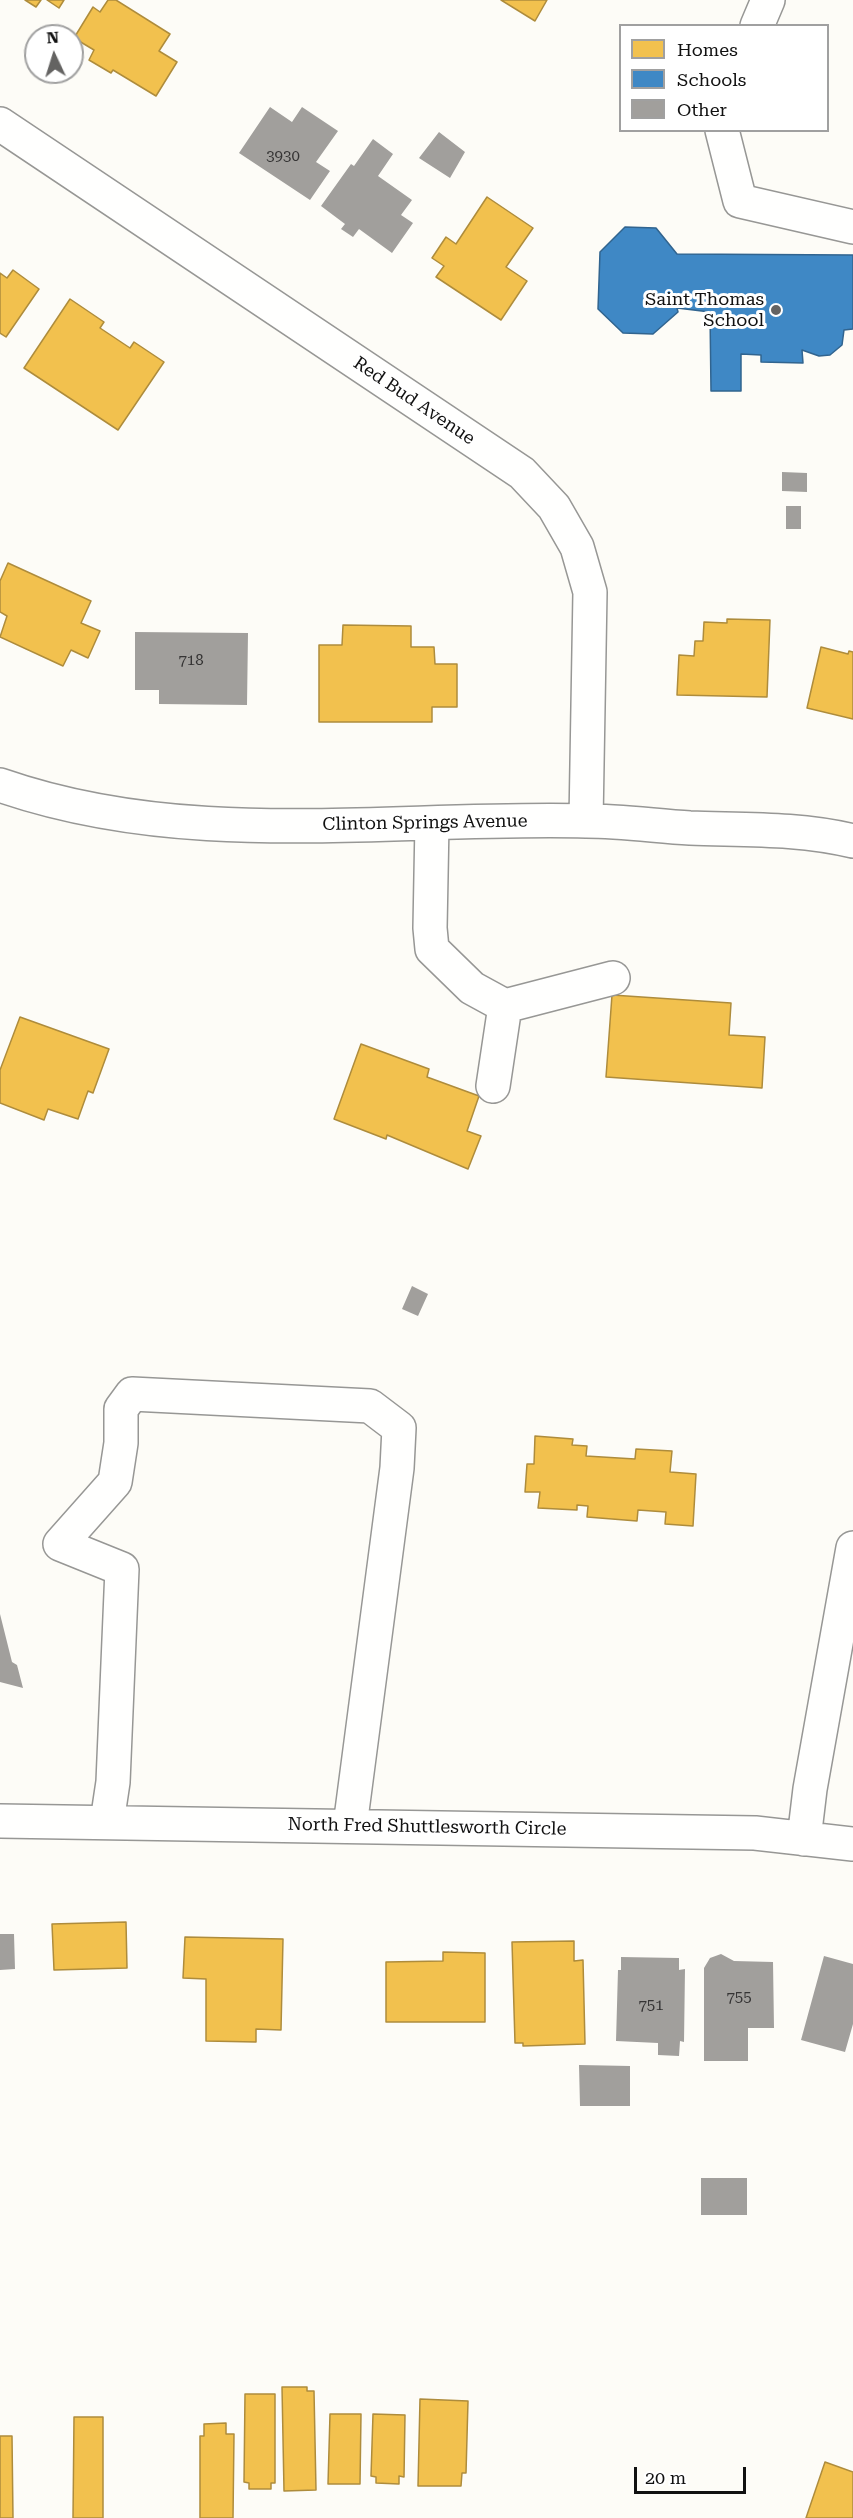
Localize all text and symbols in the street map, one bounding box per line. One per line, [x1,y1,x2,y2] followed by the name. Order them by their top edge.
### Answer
[24,24,84,84] north arrow
[619,24,829,132] legend
[46,28,60,47] text: N
[677,39,738,60] text: Homes
[677,69,746,90] text: Schools
[677,99,727,120] text: Other
[266,148,300,166] house number: 3930
[645,289,764,332] place label: Saint Thomas School
[769,303,783,317] marker: Saint Thomas School
[349,352,479,450] street label: Red Bud Avenue
[178,652,204,670] house number: 718
[322,810,528,836] street label: Clinton Springs Avenue
[287,1814,567,1840] street label: North Fred Shuttlesworth Circle
[726,1989,752,2007] house number: 755
[638,1997,664,2015] house number: 751
[637,2455,750,2493] scale bar
[645,2467,686,2488] text: 20 m

